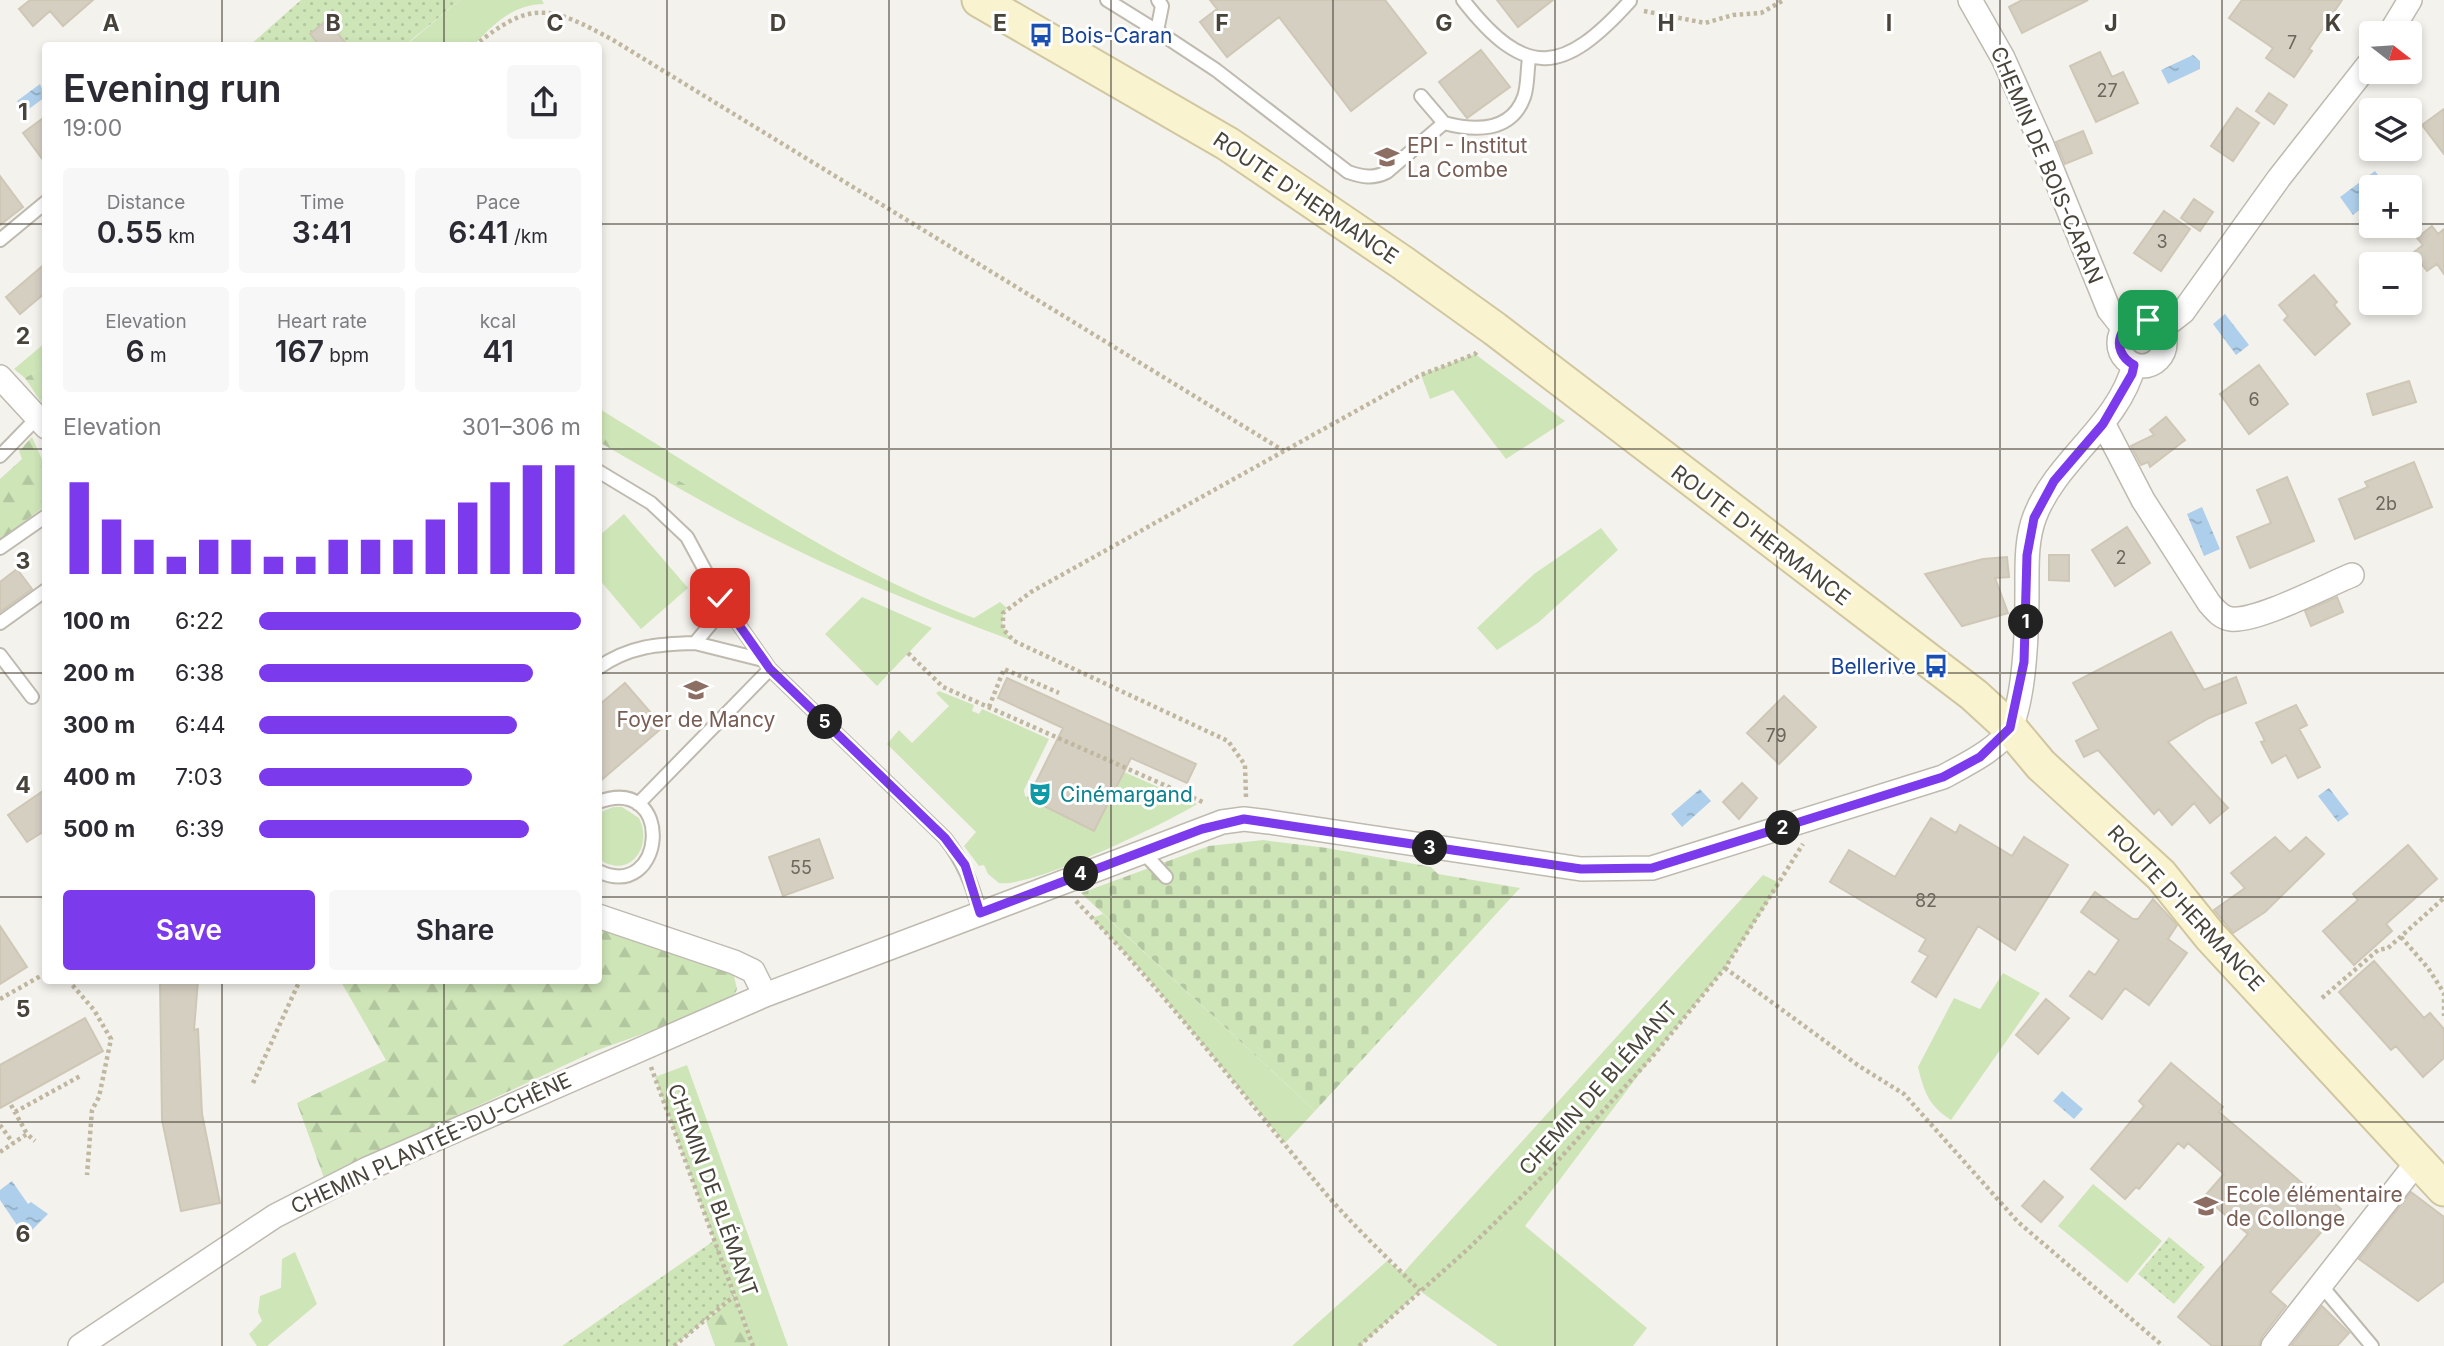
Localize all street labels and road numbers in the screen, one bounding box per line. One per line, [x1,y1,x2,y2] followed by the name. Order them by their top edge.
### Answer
[1986,43,2108,287] street label: CHEMIN DE BOIS-CARAN
[1209,127,1403,269] street label: ROUTE D'HERMANCE
[1667,459,1855,611] street label: ROUTE D'HERMANCE
[2103,820,2269,996] street label: ROUTE D'HERMANCE
[1513,995,1682,1180] street label: CHEMIN DE BLÉMANT
[286,1066,575,1219] street label: CHEMIN PLANTÉE-DU-CHÊNE
[663,1080,764,1300] street label: CHEMIN DE BLÉMANT

